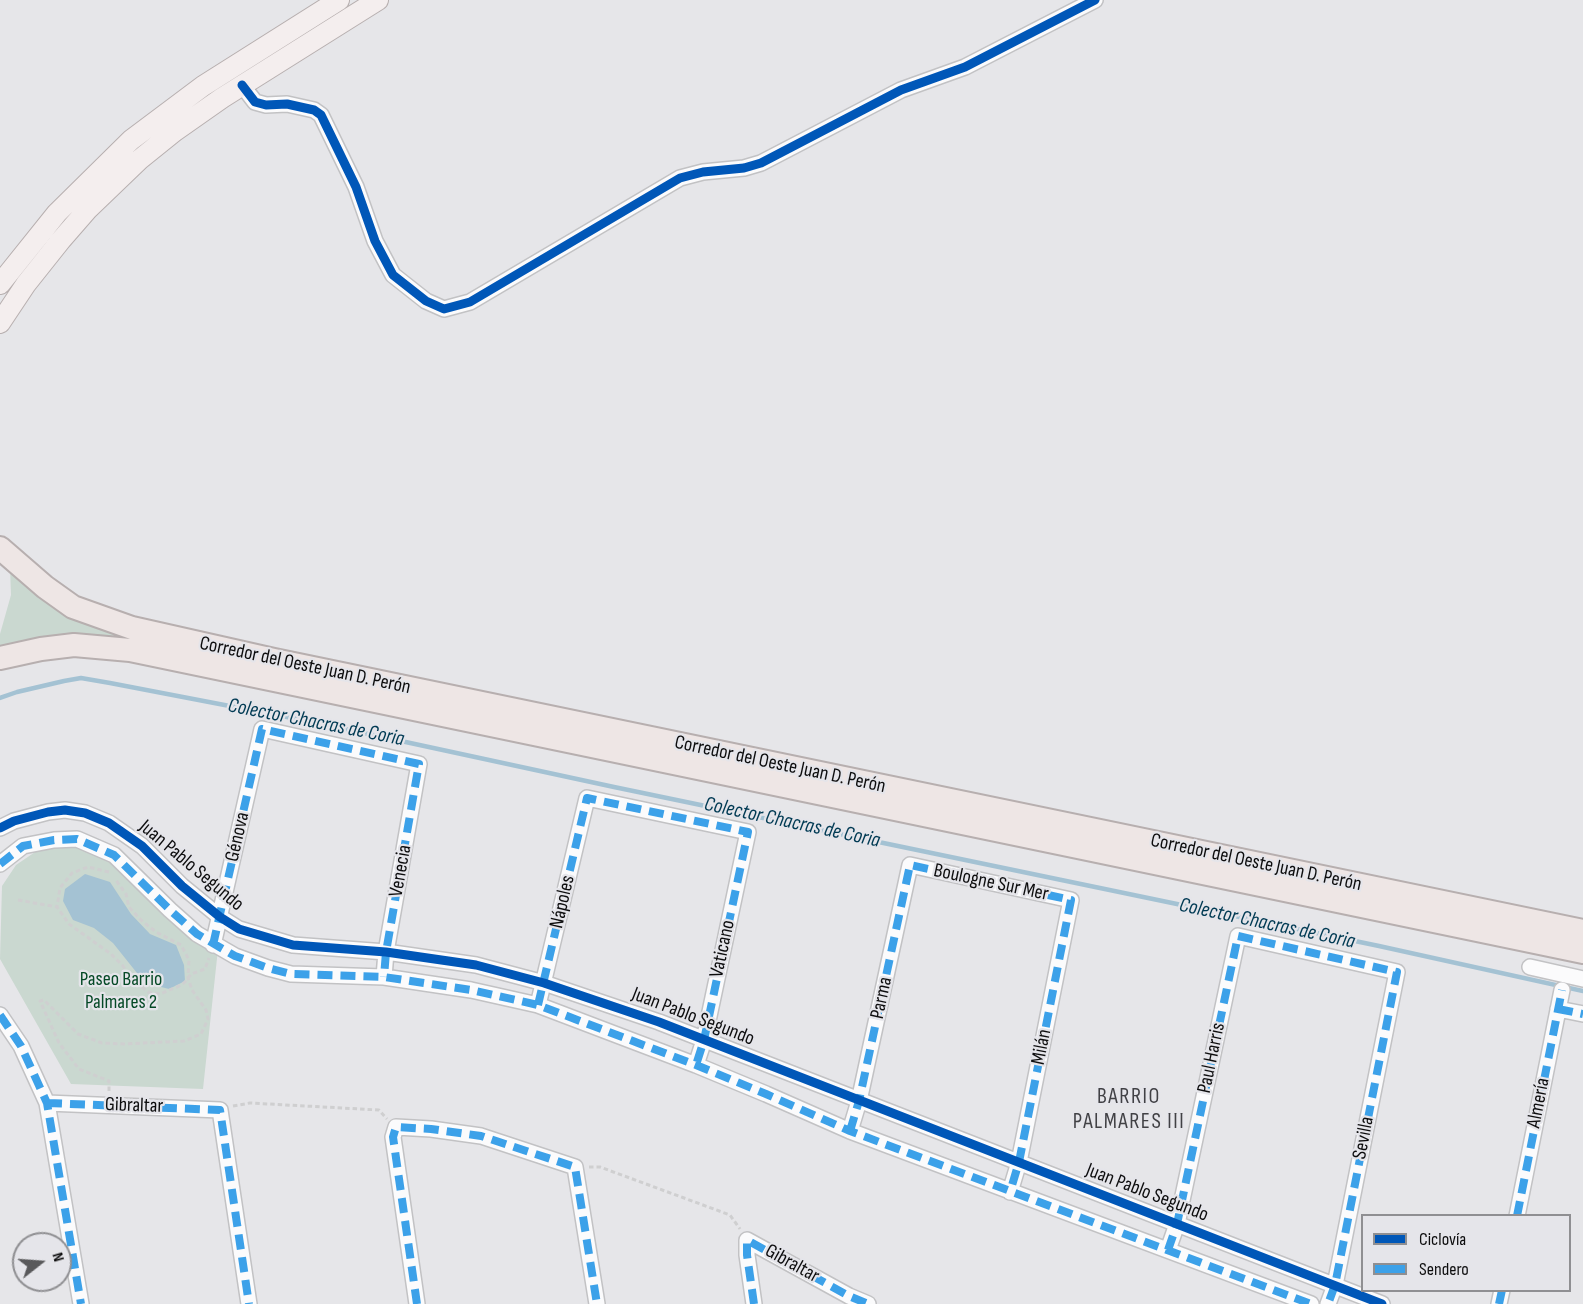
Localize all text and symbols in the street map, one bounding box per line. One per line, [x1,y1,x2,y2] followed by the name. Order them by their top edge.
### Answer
[197,632,413,700] street label: Corredor del Oeste Juan D. Perón
[226,694,406,752] water label: Colector Chacras de Coria
[672,731,888,799] street label: Corredor del Oeste Juan D. Perón
[702,792,882,854] water label: Colector Chacras de Coria
[221,810,255,864] street label: Génova
[134,815,248,917] street label: Juan Pablo Segundo
[1148,829,1364,897] street label: Corredor del Oeste Juan D. Perón
[385,843,417,899] street label: Venecia
[931,859,1051,907] street label: Boulogne Sur Mer
[545,873,581,931] street label: Nápoles
[1177,893,1357,955] water label: Colector Chacras de Coria
[705,918,741,980] street label: Vaticano
[80,968,162,1015] park label: Paseo Barrio Palmares 2
[866,975,898,1021] street label: Parma
[628,983,758,1051] street label: Juan Pablo Segundo
[1193,1021,1231,1095] street label: Paul Harris
[1027,1027,1057,1067] street label: Milán
[1522,1076,1556,1130] street label: Almería
[1073,1084,1185,1136] district label: BARRIO PALMARES III
[104,1093,164,1119] street label: Gibraltar
[1348,1115,1380,1161] street label: Sevilla
[1082,1159,1212,1227] street label: Juan Pablo Segundo
[1361,1214,1571,1292] legend
[1419,1229,1466,1250] text: Ciclovía
[12,1232,72,1292] north arrow
[761,1239,823,1289] street label: Gibraltar
[47,1250,68,1264] text: N
[1419,1259,1469,1280] text: Sendero

